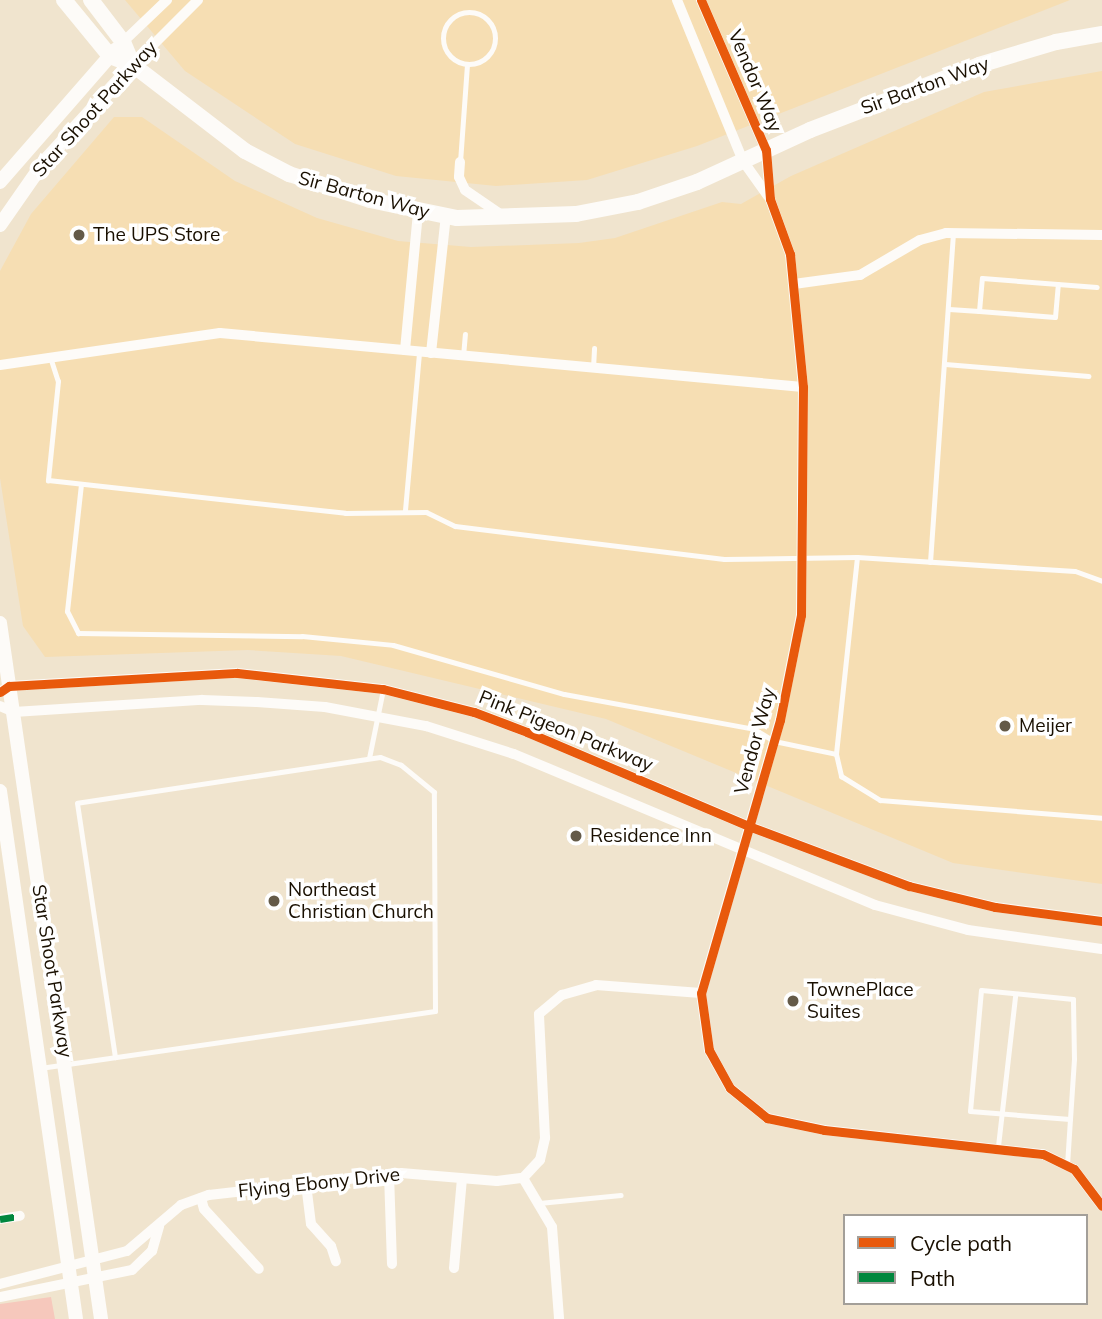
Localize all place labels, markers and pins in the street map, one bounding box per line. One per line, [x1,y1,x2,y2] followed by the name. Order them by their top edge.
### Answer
[93,224,220,246] place label: The UPS Store
[71,227,87,243] marker: The UPS Store
[1019,715,1072,737] place label: Meijer
[997,718,1013,734] marker: Meijer
[590,825,712,847] place label: Residence Inn
[568,828,584,844] marker: Residence Inn
[288,879,434,923] place label: Northeast Christian Church
[266,893,282,909] marker: Northeast Christian Church
[807,979,914,1023] place label: TownePlace Suites
[785,993,801,1009] marker: TownePlace Suites

